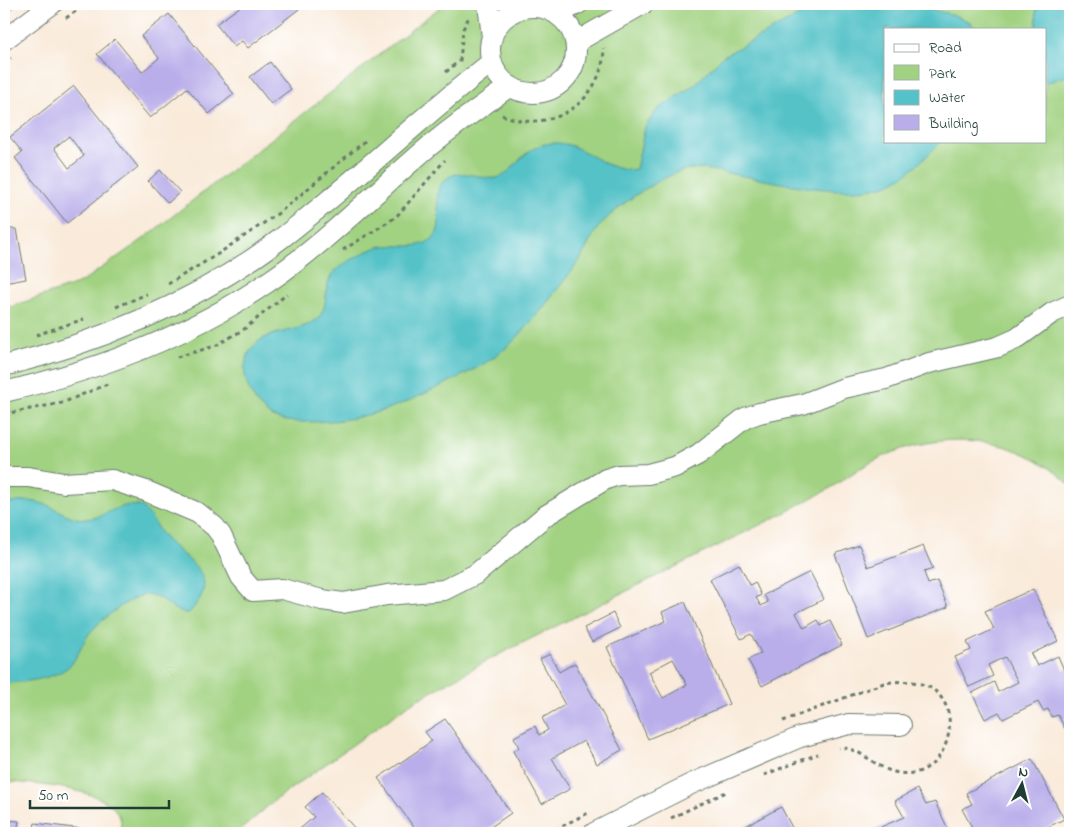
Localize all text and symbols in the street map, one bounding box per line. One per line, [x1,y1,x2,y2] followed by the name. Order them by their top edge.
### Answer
[884,28,1046,142] legend
[929,37,962,59] text: Road
[929,63,957,85] text: Park
[929,87,965,109] text: Water
[928,113,978,136] text: Building
[996,760,1046,810] north arrow
[1017,762,1029,784] text: N
[30,777,169,809] scale bar
[38,785,69,807] text: 50 m

